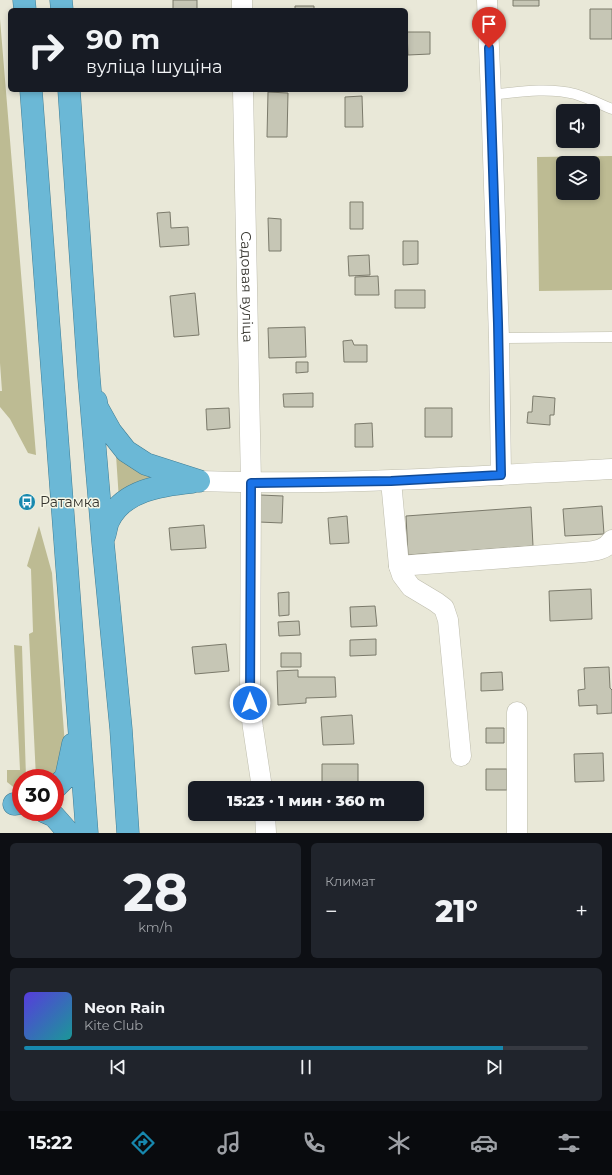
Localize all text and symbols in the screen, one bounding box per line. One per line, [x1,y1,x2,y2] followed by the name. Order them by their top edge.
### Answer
[472,7.0,506,48] pin
[478,13,500,35] icon: arrive
[86,22,160,56] text: 90 m
[20,24,72,76] icon: right
[86,56,223,78] text: вуліца Ішуціна
[556,104,600,200] map controls
[556,104,600,148] button: sound
[556,156,600,200] button: layers
[237,231,257,343] street label: Садовая вуліца
[17,492,37,512] bus stop icon: Ратамка
[40,493,100,511] place label: Ратамка
[229,682,271,724] position arrow
[12,769,64,821] speed limit sign: 30
[227,791,385,810] text: 15:23 · 1 мин · 360 m
[123,861,188,924] text: 28
[325,873,375,889] text: Климат
[435,893,478,930] text: 21°
[325,898,338,925] text: −
[575,898,588,925] text: +
[138,919,173,935] text: km/h
[84,998,165,1017] text: Neon Rain
[84,1017,143,1033] text: Kite Club
[107,1056,129,1078] icon: previous
[295,1056,317,1078] icon: pause
[483,1056,505,1078] icon: next
[129,1129,157,1157] icon: directions
[215,1129,243,1157] icon: music
[300,1129,328,1157] icon: phone
[385,1129,413,1157] icon: climate
[470,1129,498,1157] icon: car
[555,1129,583,1157] icon: filters
[29,1132,72,1154] text: 15:22

